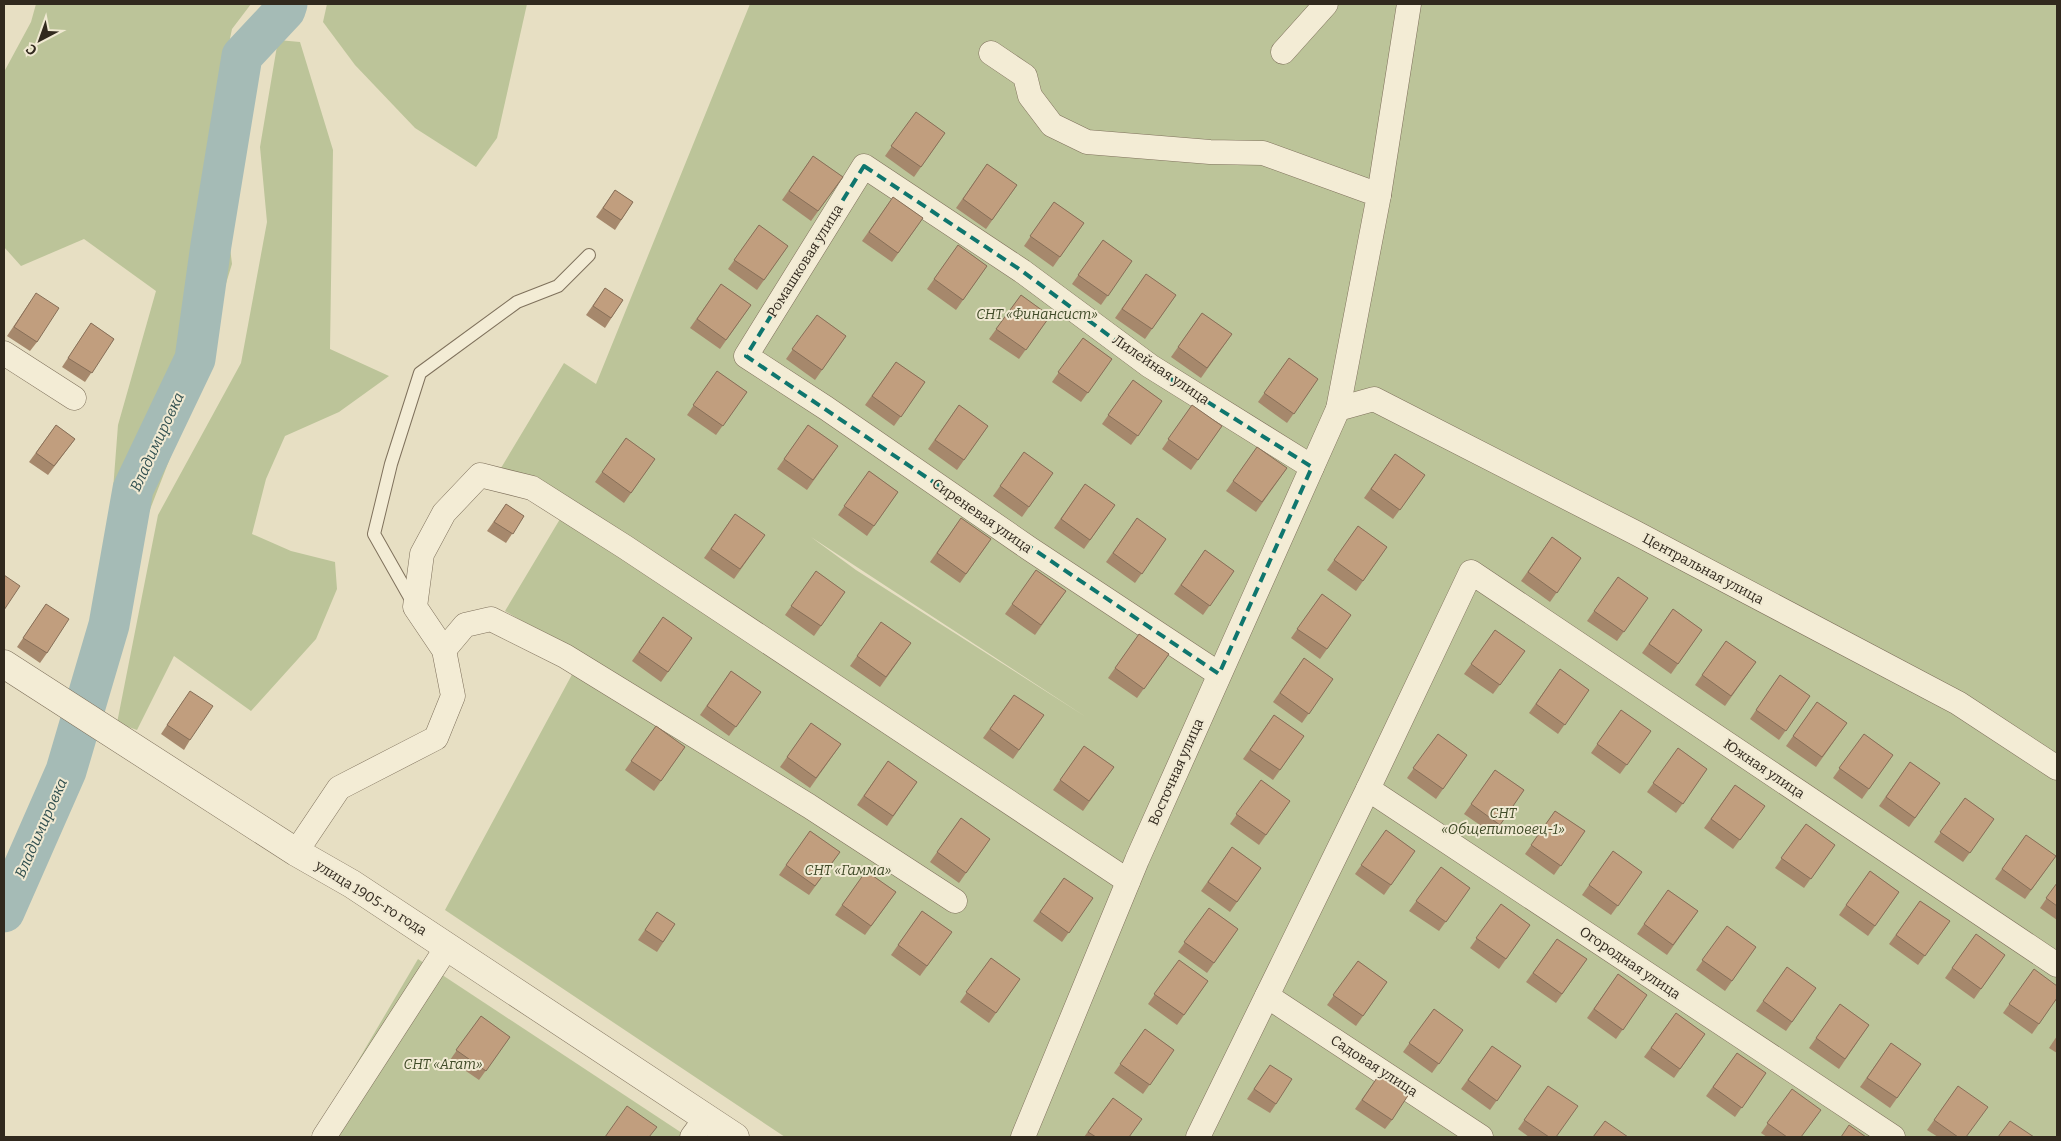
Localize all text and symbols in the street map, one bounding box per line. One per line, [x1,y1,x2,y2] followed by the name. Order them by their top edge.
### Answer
[15,15,65,65] north arrow
[23,40,41,59] text: С
[763,201,847,321] street label: Ромашковая улица
[976,306,1098,323] park label: СНТ «Финансист»
[1109,331,1213,409] street label: Лилейная улица
[126,390,188,494] water label: Владимировка
[929,475,1036,557] street label: Сиреневая улица
[1640,530,1767,608] street label: Центральная улица
[1145,716,1207,828] street label: Восточная улица
[1720,736,1808,803] street label: Южная улица
[11,775,71,881] water label: Владимировка
[1441,805,1565,838] park label: СНТ «Общепитовец-1»
[311,856,430,939] street label: улица 1905-го года
[805,862,891,879] park label: СНТ «Гамма»
[1576,923,1684,1003] street label: Огородная улица
[1327,1032,1421,1101] street label: Садовая улица
[403,1056,483,1073] park label: СНТ «Агат»

